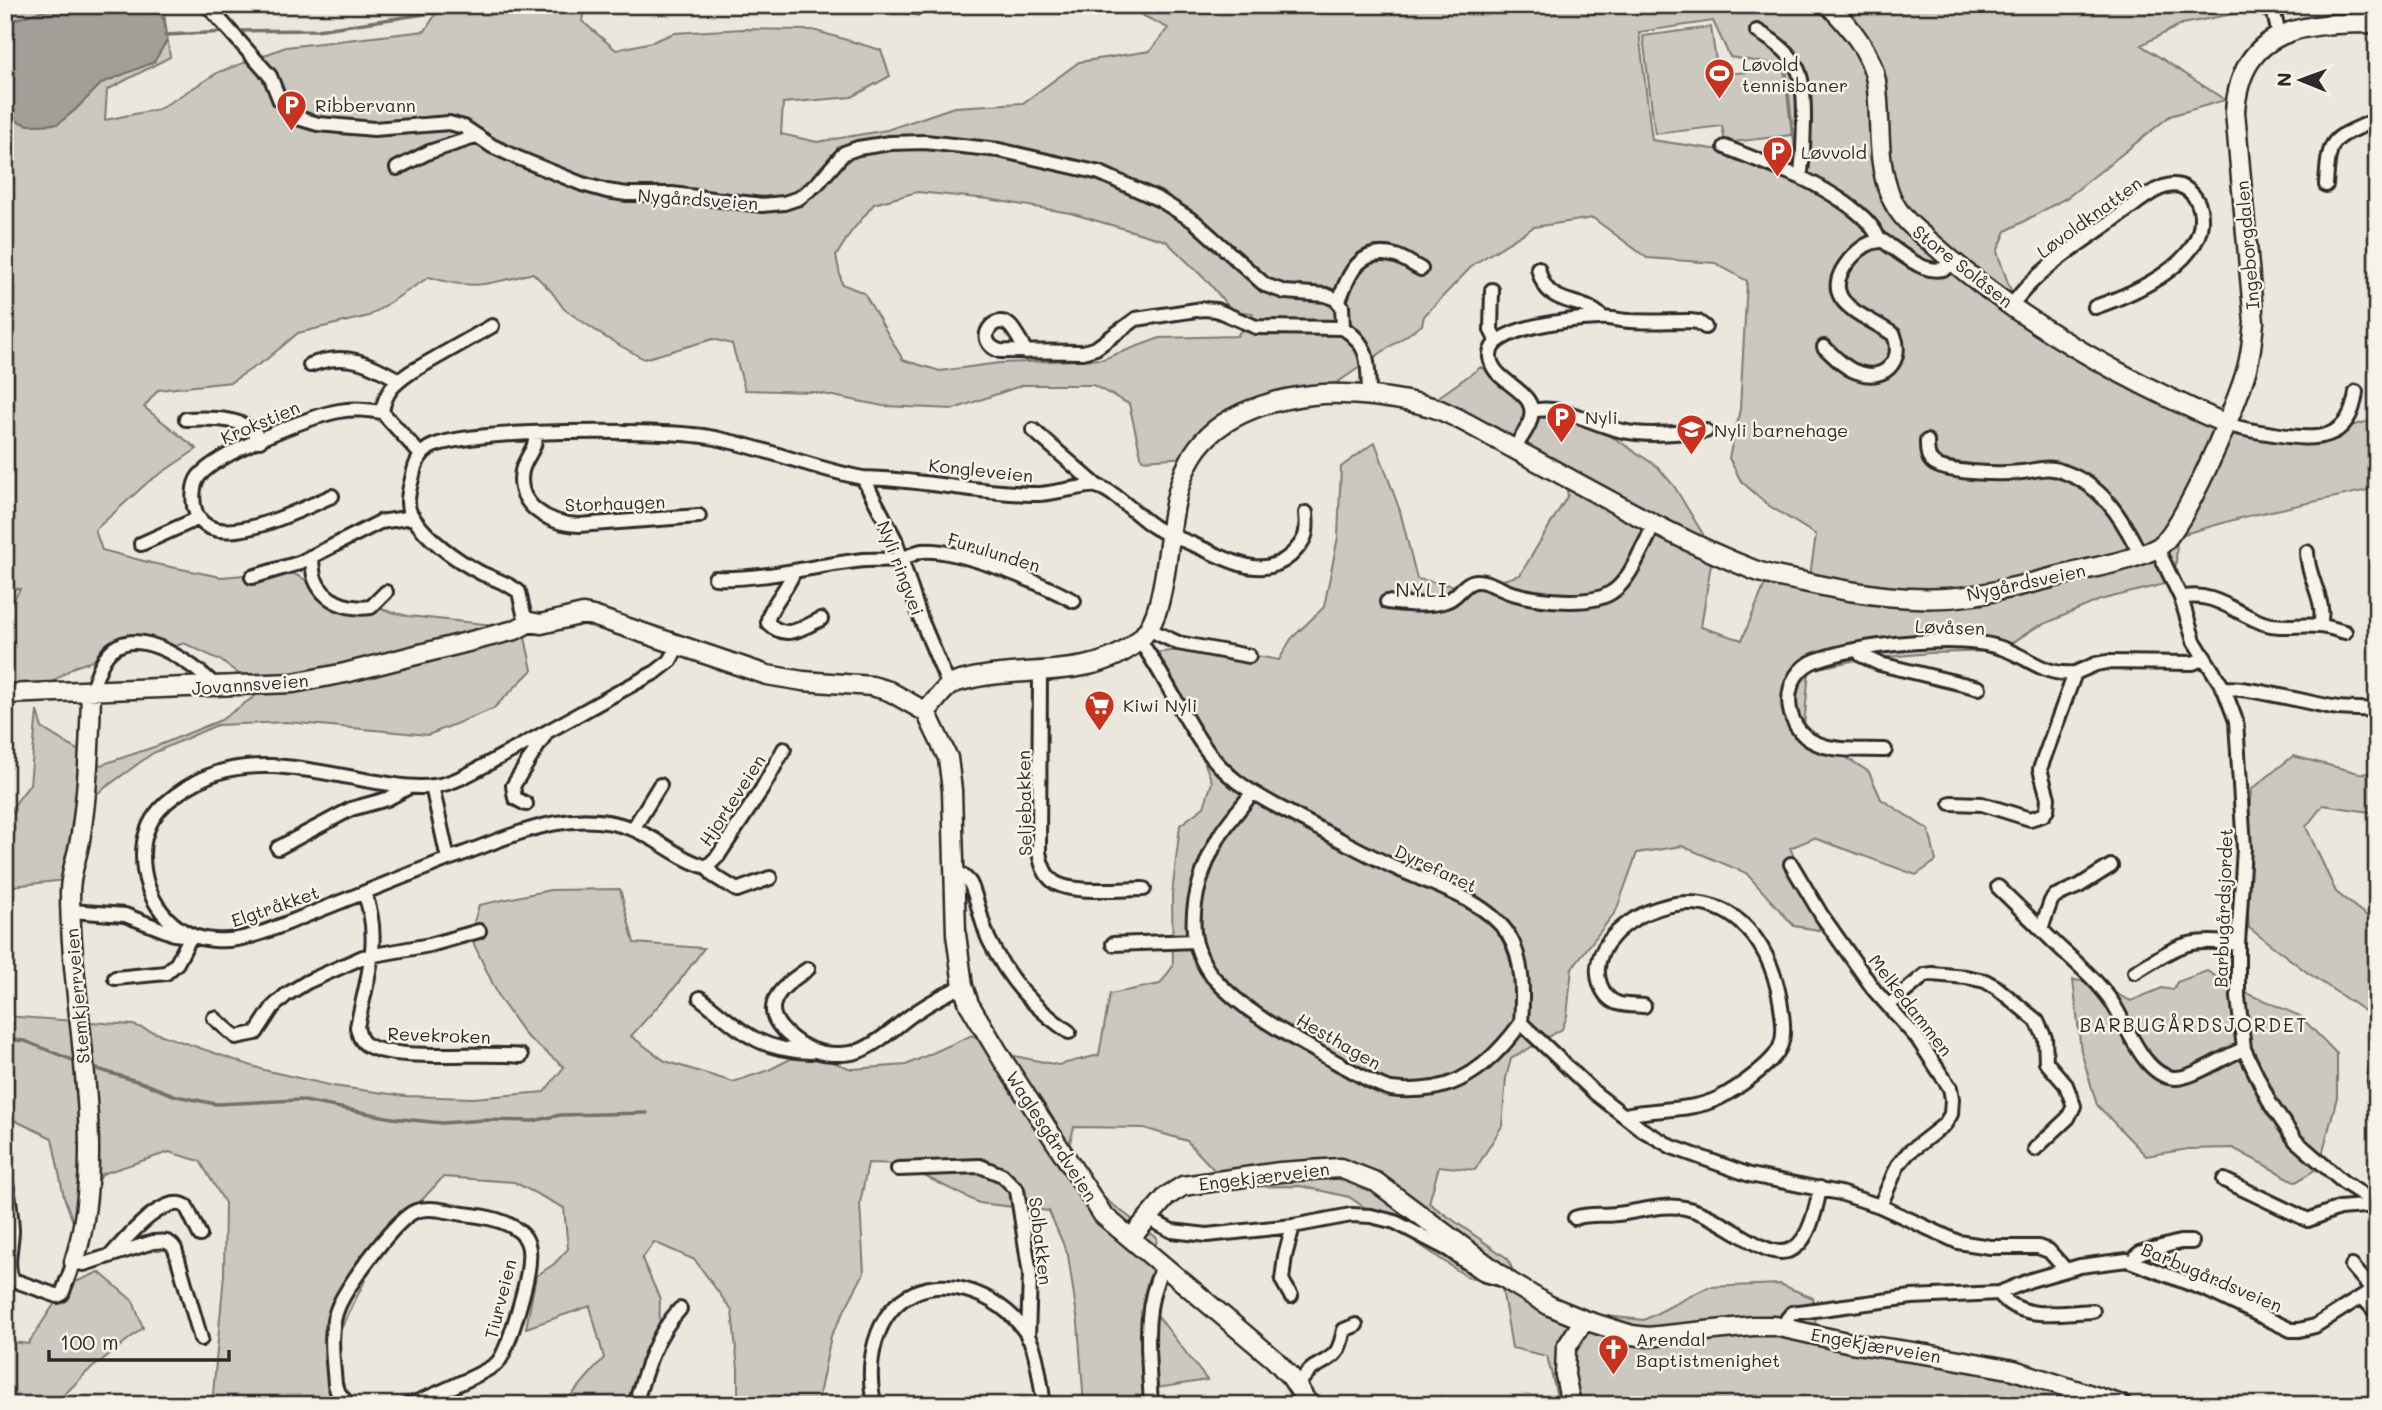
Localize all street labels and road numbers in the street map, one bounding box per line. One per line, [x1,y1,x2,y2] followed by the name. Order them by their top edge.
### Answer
[2032,171,2146,263] street label: Løvoldknatten
[2229,180,2265,310] street label: Ingeborgdalen
[637,183,759,215] street label: Nygårdsveien
[1908,219,2018,313] street label: Store Solåsen
[217,395,303,449] street label: Krokstien
[928,453,1034,487] street label: Kongleveien
[564,489,666,517] street label: Storhaugen
[872,517,930,619] street label: Nyli ringvei
[945,527,1043,577] street label: Furulunden
[1964,558,2088,606] street label: Nygårdsveien
[1915,614,1985,640] street label: Løvåsen
[191,668,309,700] street label: Jovannsveien
[693,749,771,851] street label: Hjorteveien
[1011,750,1037,856] street label: Seljebakken
[2208,828,2238,988] street label: Barbugårdsjordet
[1391,838,1481,898] street label: Dyrefaret
[228,880,322,932] street label: Elgtråkket
[59,927,95,1065] street label: Stemkjerrveien
[1864,949,1958,1061] street label: Melkedammen
[1292,1007,1386,1075] street label: Hesthagen
[387,1021,491,1049] street label: Revekroken
[1001,1066,1103,1206] street label: Waglesgårdveien
[1197,1156,1331,1196] street label: Engekjærveien
[1024,1196,1058,1286] street label: Solbakken
[2138,1236,2286,1318] street label: Barbugårdsveien
[478,1256,522,1342] street label: Tiurveien
[1809,1322,1943,1368] street label: Engekjærveien

